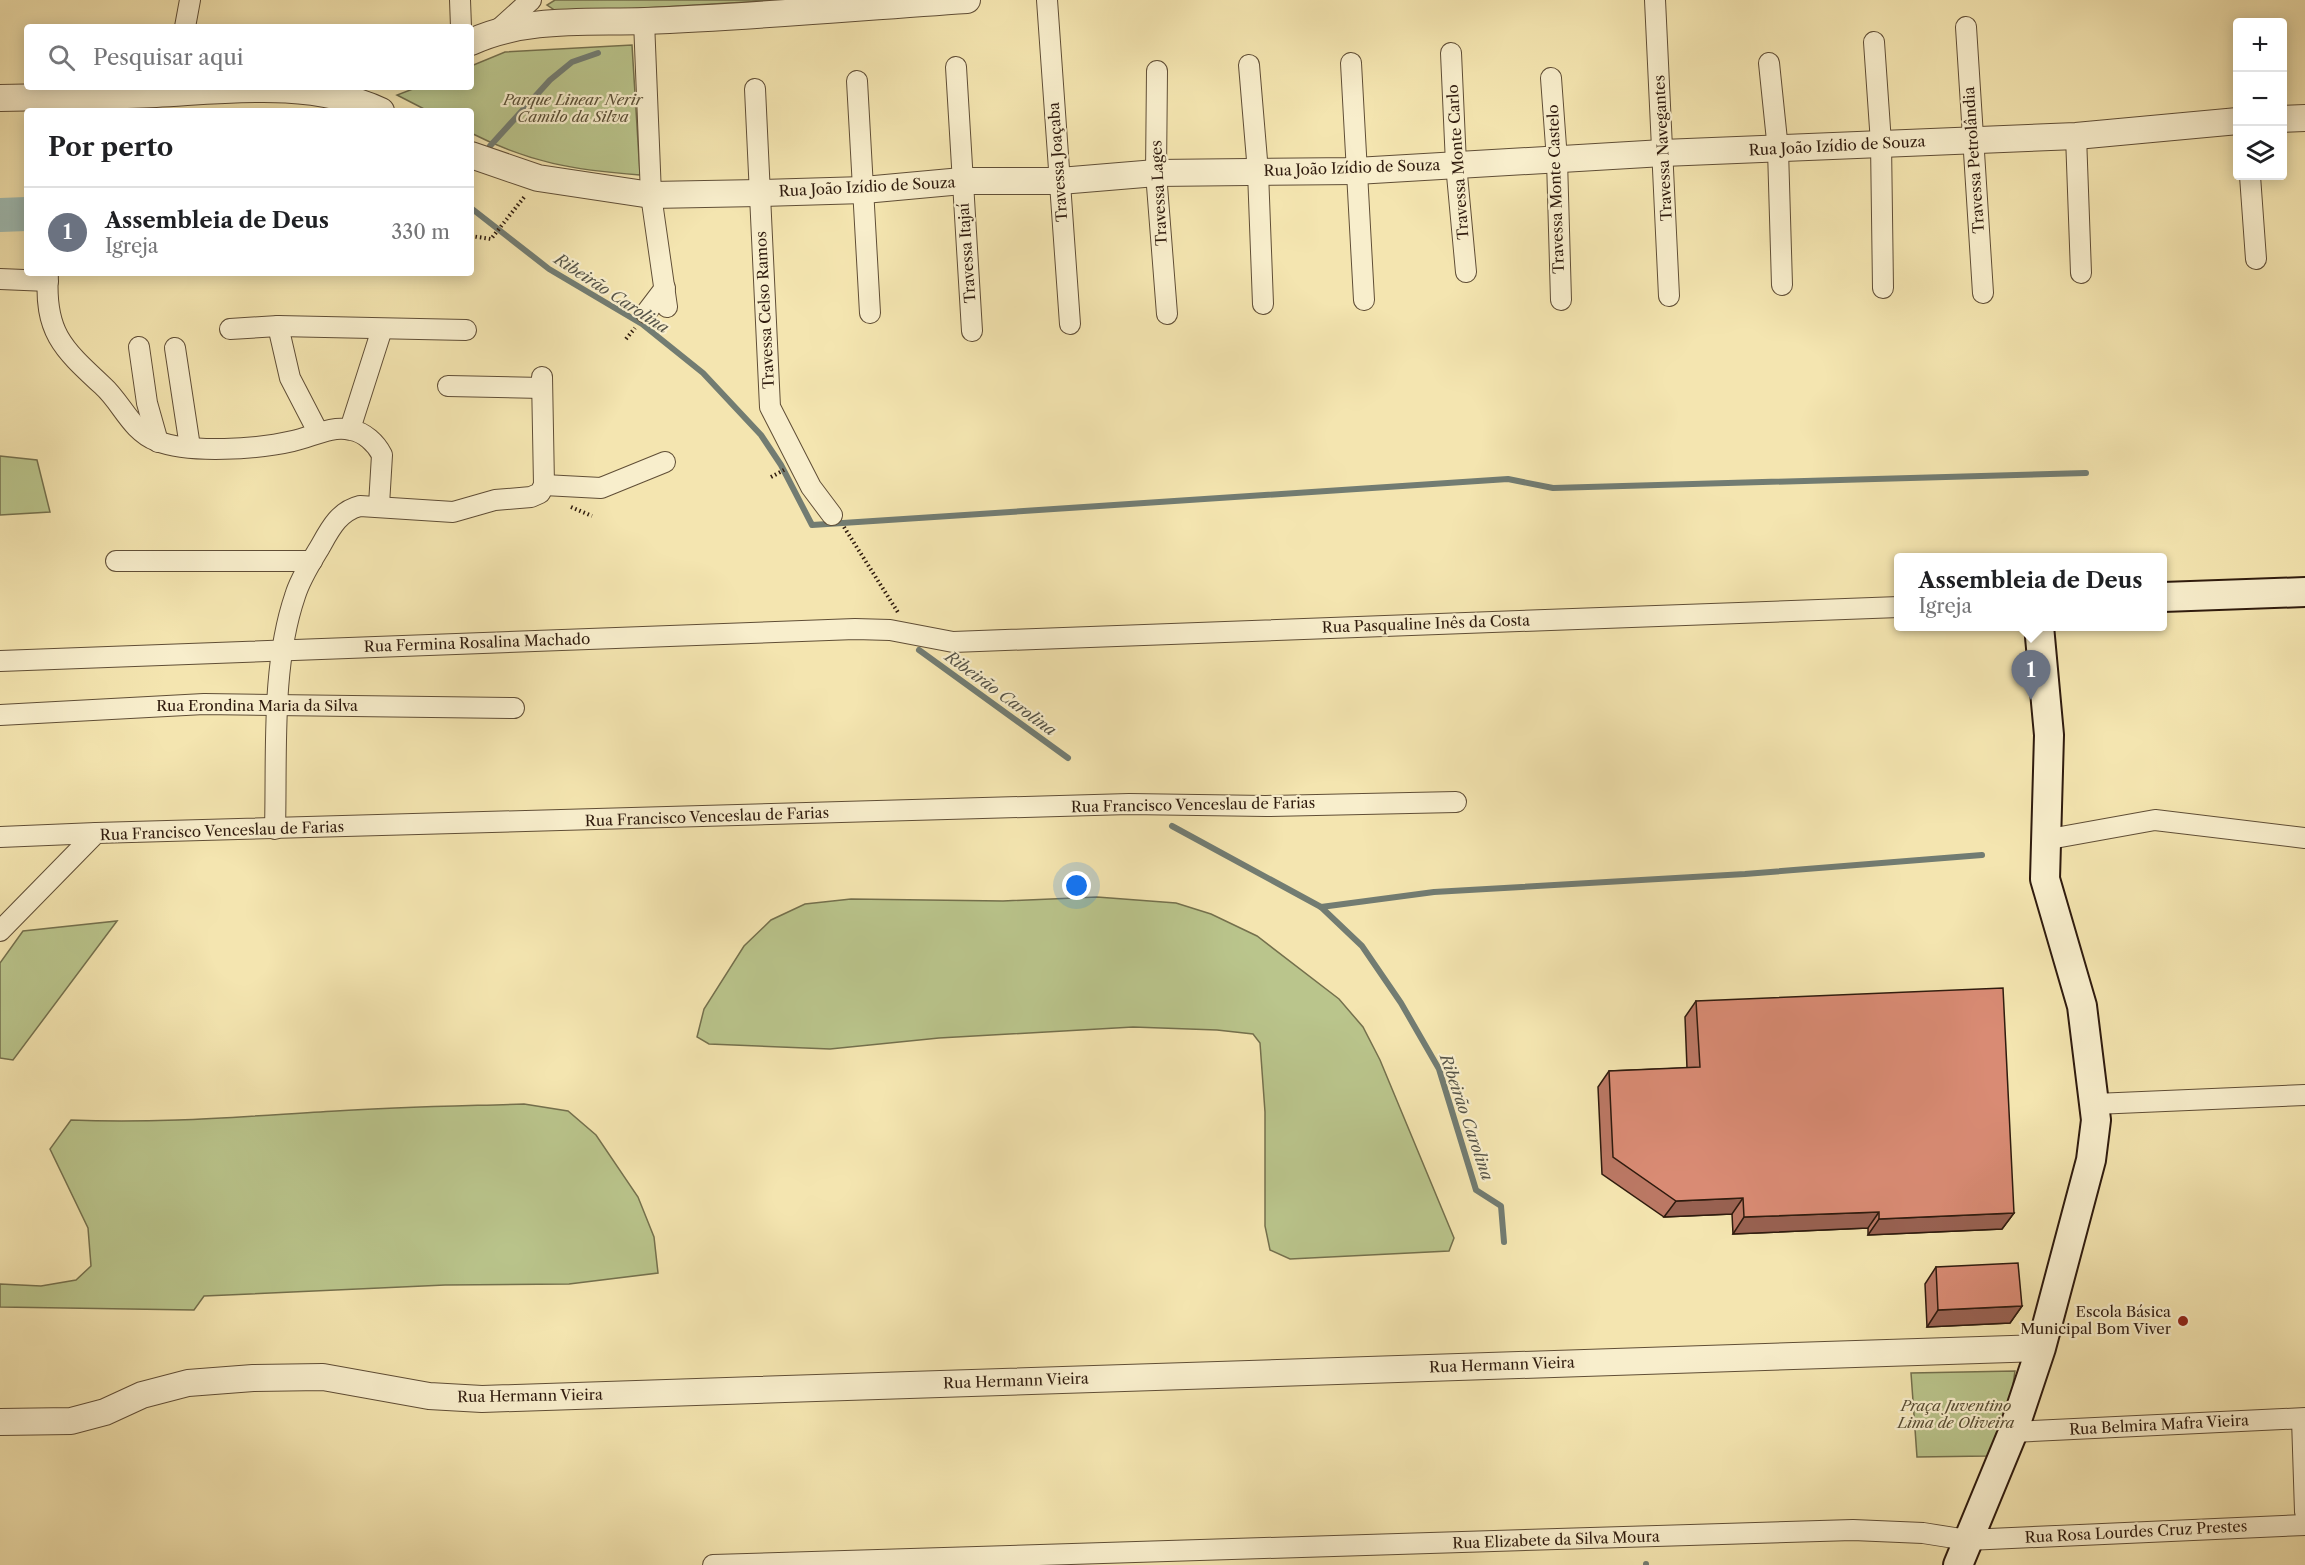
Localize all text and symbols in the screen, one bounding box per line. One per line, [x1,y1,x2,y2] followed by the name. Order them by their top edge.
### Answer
[2233,18,2287,180] map controls
[2233,18,2287,72] button: +
[24,24,474,90] search box
[45,41,78,74] icon: search
[93,44,243,71] text: Pesquisar aqui
[2233,72,2287,126] button: −
[1649,75,1676,221] street label: Travessa Navegantes
[1443,84,1472,240] street label: Travessa Monte Carlo
[1959,86,1988,234] street label: Travessa Petrolândia
[502,90,644,126] park label: Parque Linear Nerir Camilo da Silva
[1044,101,1071,223] street label: Travessa Joaçaba
[1543,104,1568,274] street label: Travessa Monte Castelo
[2233,126,2287,180] button: layers
[48,131,173,163] text: Por perto
[1748,131,1926,160] street label: Rua João Izídio de Souza
[1146,140,1171,246] street label: Travessa Lages
[1263,155,1441,180] street label: Rua João Izídio de Souza
[778,172,956,201] street label: Rua João Izídio de Souza
[953,202,979,304] street label: Travessa Itajaí
[105,207,329,234] text: Assembleia de Deus
[63,220,72,244] text: 1
[391,220,450,244] text: 330 m
[751,231,778,389] street label: Travessa Celso Ramos
[105,234,158,258] text: Igreja
[549,248,673,338] water label: Ribeirão Carolina
[1894,553,2167,631] popup
[1919,567,2142,594] text: Assembleia de Deus
[1919,594,1972,618] text: Igreja
[1322,610,1531,637] street label: Rua Pasqualine Inês da Costa
[363,629,591,656] street label: Rua Fermina Rosalina Machado
[940,645,1061,740] water label: Ribeirão Carolina
[2012,650,2050,700] pin: 1
[156,696,358,715] street label: Rua Erondina Maria da Silva
[1071,793,1315,816] street label: Rua Francisco Venceslau de Farias
[585,803,829,830] street label: Rua Francisco Venceslau de Farias
[100,817,344,844] street label: Rua Francisco Venceslau de Farias
[1062,871,1091,900] your location
[1435,1049,1498,1183] water label: Ribeirão Carolina
[2020,1302,2172,1338] place label: Escola Básica Municipal Bom Viver
[2176,1314,2190,1328] marker: Escola Básica Municipal Bom Viver
[1429,1352,1575,1377] street label: Rua Hermann Vieira
[943,1368,1089,1393] street label: Rua Hermann Vieira
[457,1385,603,1406] street label: Rua Hermann Vieira
[1896,1396,2015,1432] park label: Praça Juventino Lima de Oliveira
[2069,1410,2249,1439] street label: Rua Belmira Mafra Vieira
[2024,1516,2248,1547] street label: Rua Rosa Lourdes Cruz Prestes
[1452,1526,1660,1553] street label: Rua Elizabete da Silva Moura

